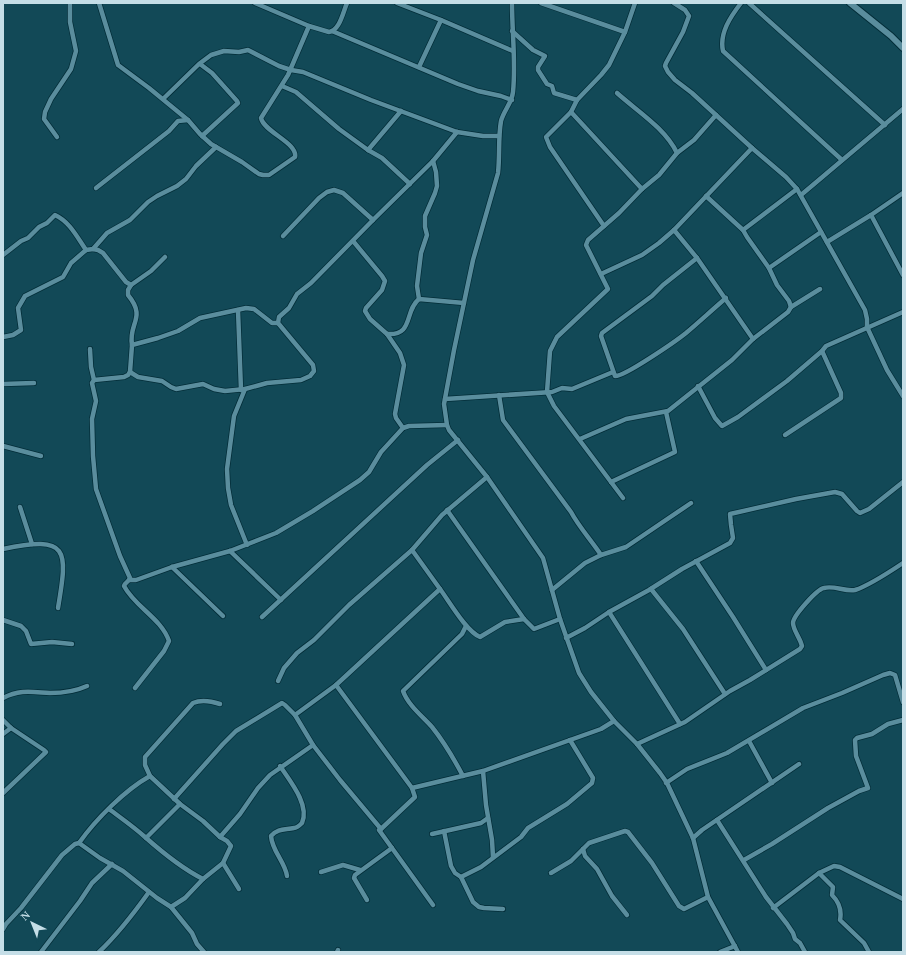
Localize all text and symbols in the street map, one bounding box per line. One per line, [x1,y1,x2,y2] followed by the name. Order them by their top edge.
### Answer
[12,903,52,943] north arrow
[18,909,32,923] text: N

